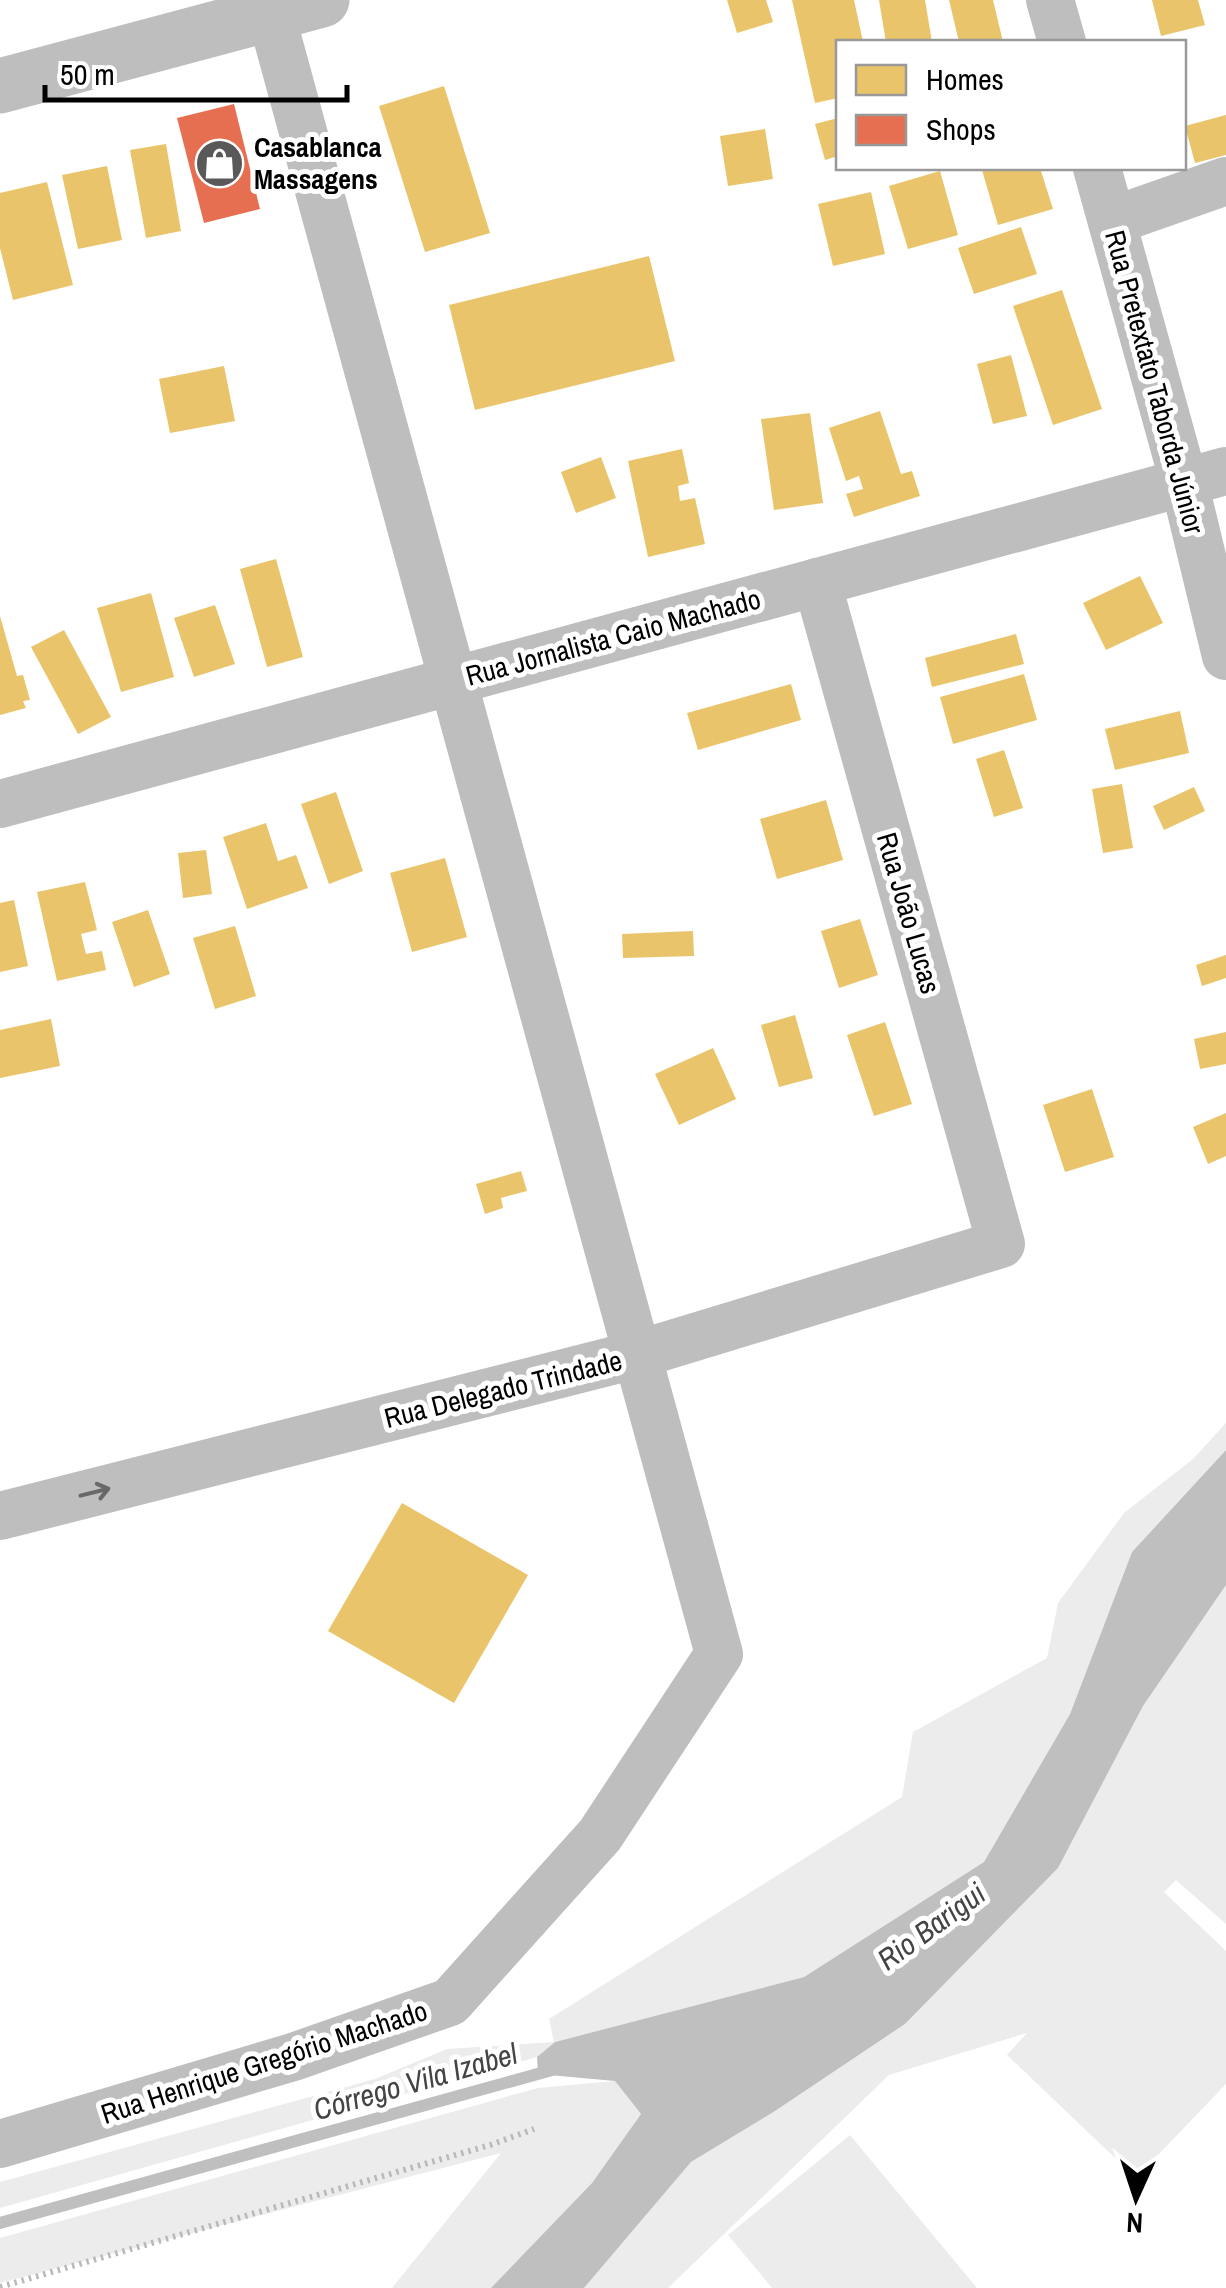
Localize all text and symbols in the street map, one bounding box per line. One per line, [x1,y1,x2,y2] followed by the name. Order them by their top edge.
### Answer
[45,40,348,102] scale bar
[836,40,1186,170] legend
[60,54,115,94] text: 50 m
[926,59,1004,99] text: Homes
[926,109,996,149] text: Shops
[254,128,382,198] place label: Casablanca Massagens
[193,137,245,189] shop icon: Casablanca Massagens
[1096,226,1214,538] street label: Rua Pretextato Taborda Júnior
[461,579,765,695] street label: Rua Jornalista Caio Machado
[868,828,950,998] street label: Rua João Lucas
[380,1341,626,1437] street label: Rua Delegado Trindade
[78,1482,110,1500] one-way arrow
[869,1873,993,1979] water label: Rio Barigui
[96,1991,432,2133] street label: Rua Henrique Gregório Machado
[309,2033,522,2129] water label: Córrego Vila Izabel
[1086,2148,1186,2248] north arrow
[1125,2204,1144,2242] text: N

